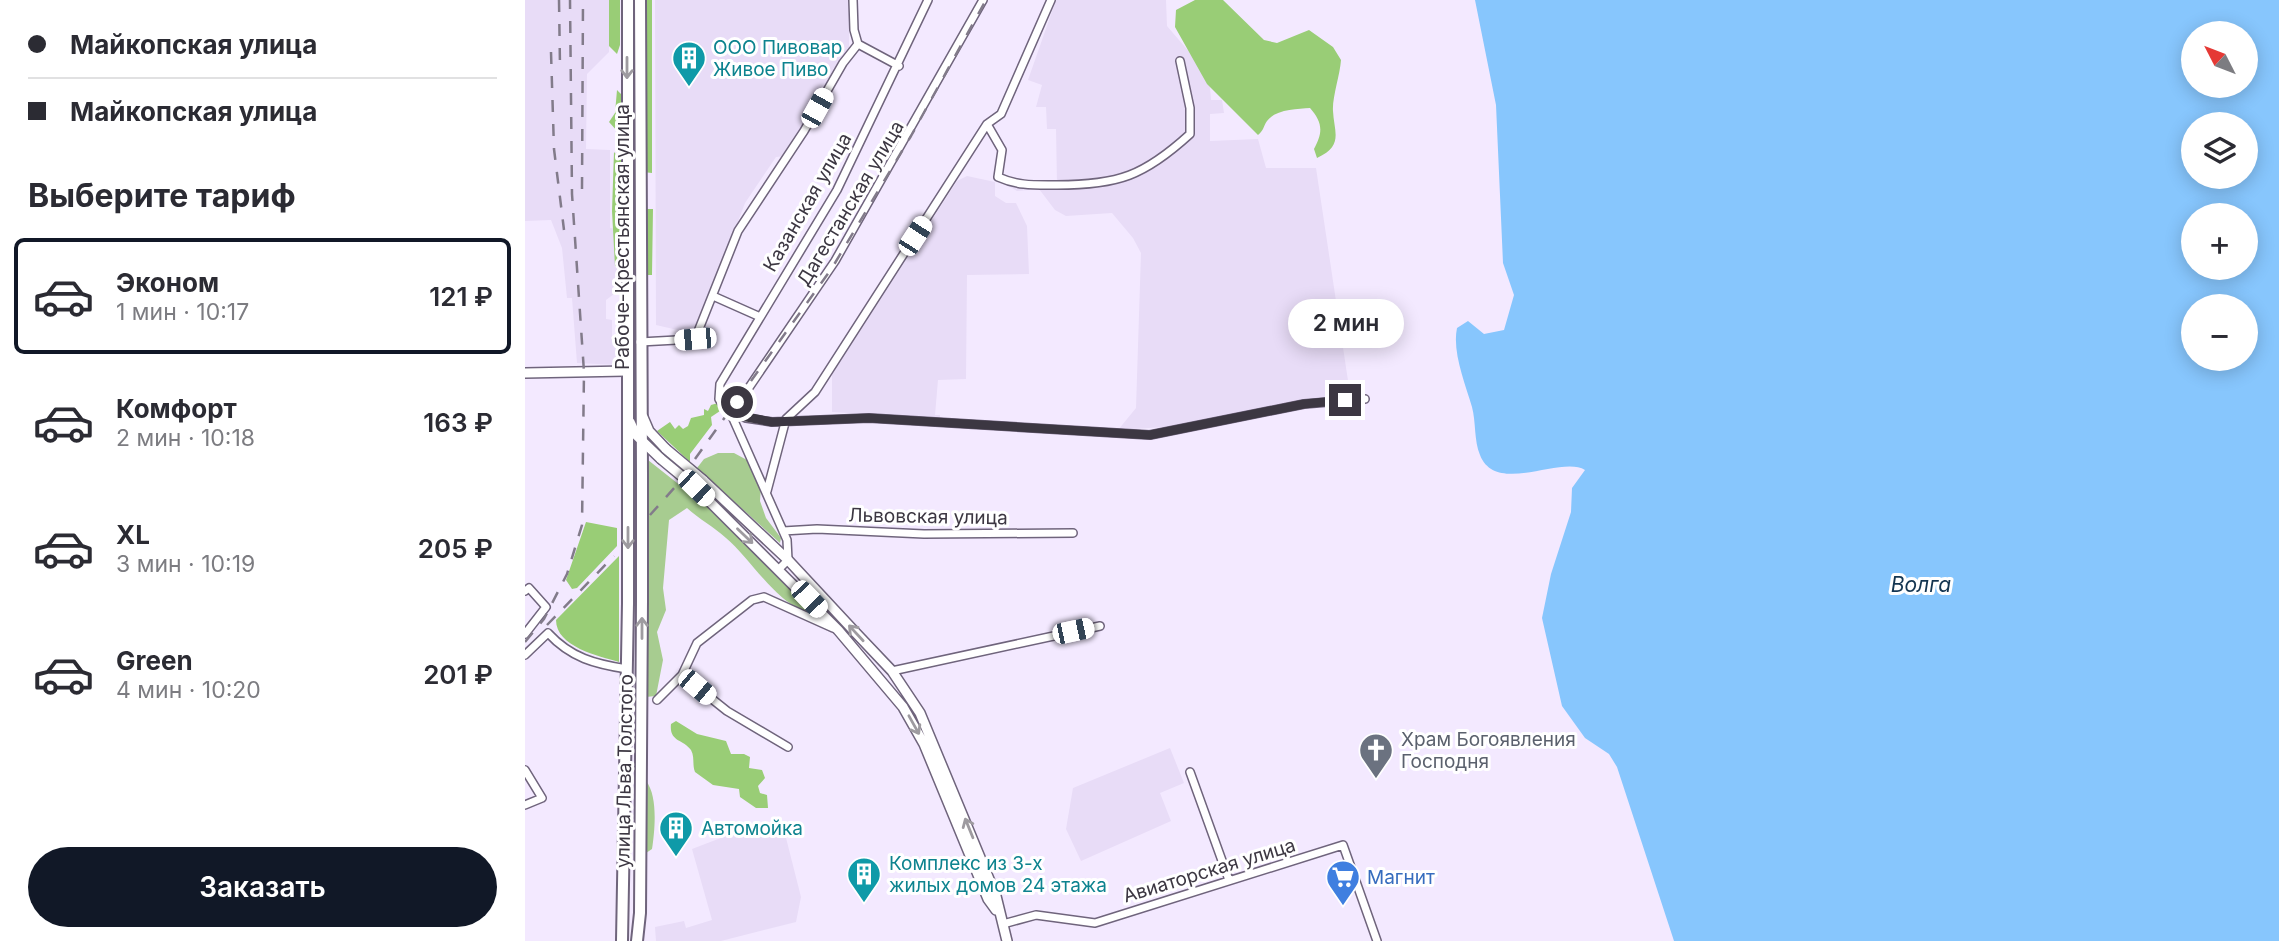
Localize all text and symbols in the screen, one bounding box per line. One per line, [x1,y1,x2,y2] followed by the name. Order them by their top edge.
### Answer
[2181,21,2257,98] north arrow
[2181,21,2258,371] map controls
[70,29,317,60] text: Майкопская улица
[713,36,842,81] place label: ООО Пивовар Живое Пиво
[670,39,708,88] building icon: ООО Пивовар Живое Пиво
[620,56,634,79] one-way arrow
[798,85,837,131] car
[70,96,317,127] text: Майкопская улица
[611,104,634,370] street label: Рабоче-Крестьянская улица
[2181,112,2258,189] button: layers
[792,117,909,290] street label: Дагестанская улица
[758,129,856,276] street label: Казанская улица
[28,176,296,215] text: Выберите тариф
[2181,203,2258,280] button: +
[895,213,936,259] car
[32,265,95,328] icon: car
[116,267,219,298] text: Эконом
[429,281,493,312] text: 121 ₽
[2181,294,2258,371] button: −
[116,298,249,326] text: 1 мин · 10:17
[1287,298,1403,348] callout: 2 мин
[1313,309,1379,337] text: 2 мин
[674,327,717,351] car
[1329,384,1361,416] route end
[721,386,753,418] route start
[32,391,95,454] icon: car
[116,393,237,424] text: Комфорт
[423,407,493,438] text: 163 ₽
[116,424,255,452] text: 2 мин · 10:18
[674,466,719,510] car
[848,504,1008,529] street label: Львовская улица
[32,517,95,580] icon: car
[116,519,150,550] text: XL
[621,526,635,549] one-way arrow
[737,527,754,544] one-way arrow
[418,533,493,564] text: 205 ₽
[116,550,255,578] text: 3 мин · 10:19
[1891,572,1951,597] water label: Волга
[787,577,832,621] car
[1051,616,1096,646] car
[635,617,649,640] one-way arrow
[848,624,864,642] one-way arrow
[32,643,95,706] icon: car
[116,645,193,676] text: Green
[423,659,493,690] text: 201 ₽
[675,665,720,709] car
[611,674,638,868] street label: улица Льва Толстого
[116,676,261,704] text: 4 мин · 10:20
[908,714,921,735] one-way arrow
[1401,728,1576,773] place label: Храм Богоявления Господня
[1357,731,1395,780] church icon: Храм Богоявления Господня
[657,809,695,858] building icon: Автомойка
[701,817,803,840] place label: Автомойка
[961,817,974,839] one-way arrow
[1120,833,1298,908] street label: Авиаторская улица
[28,847,497,927] button: Заказать
[889,852,1107,897] place label: Комплекс из 3-х жилых домов 24 этажа
[845,855,883,904] building icon: Комплекс из 3-х жилых домов 24 этажа
[1324,858,1362,907] supermarket icon: Магнит
[1367,866,1435,889] place label: Магнит

